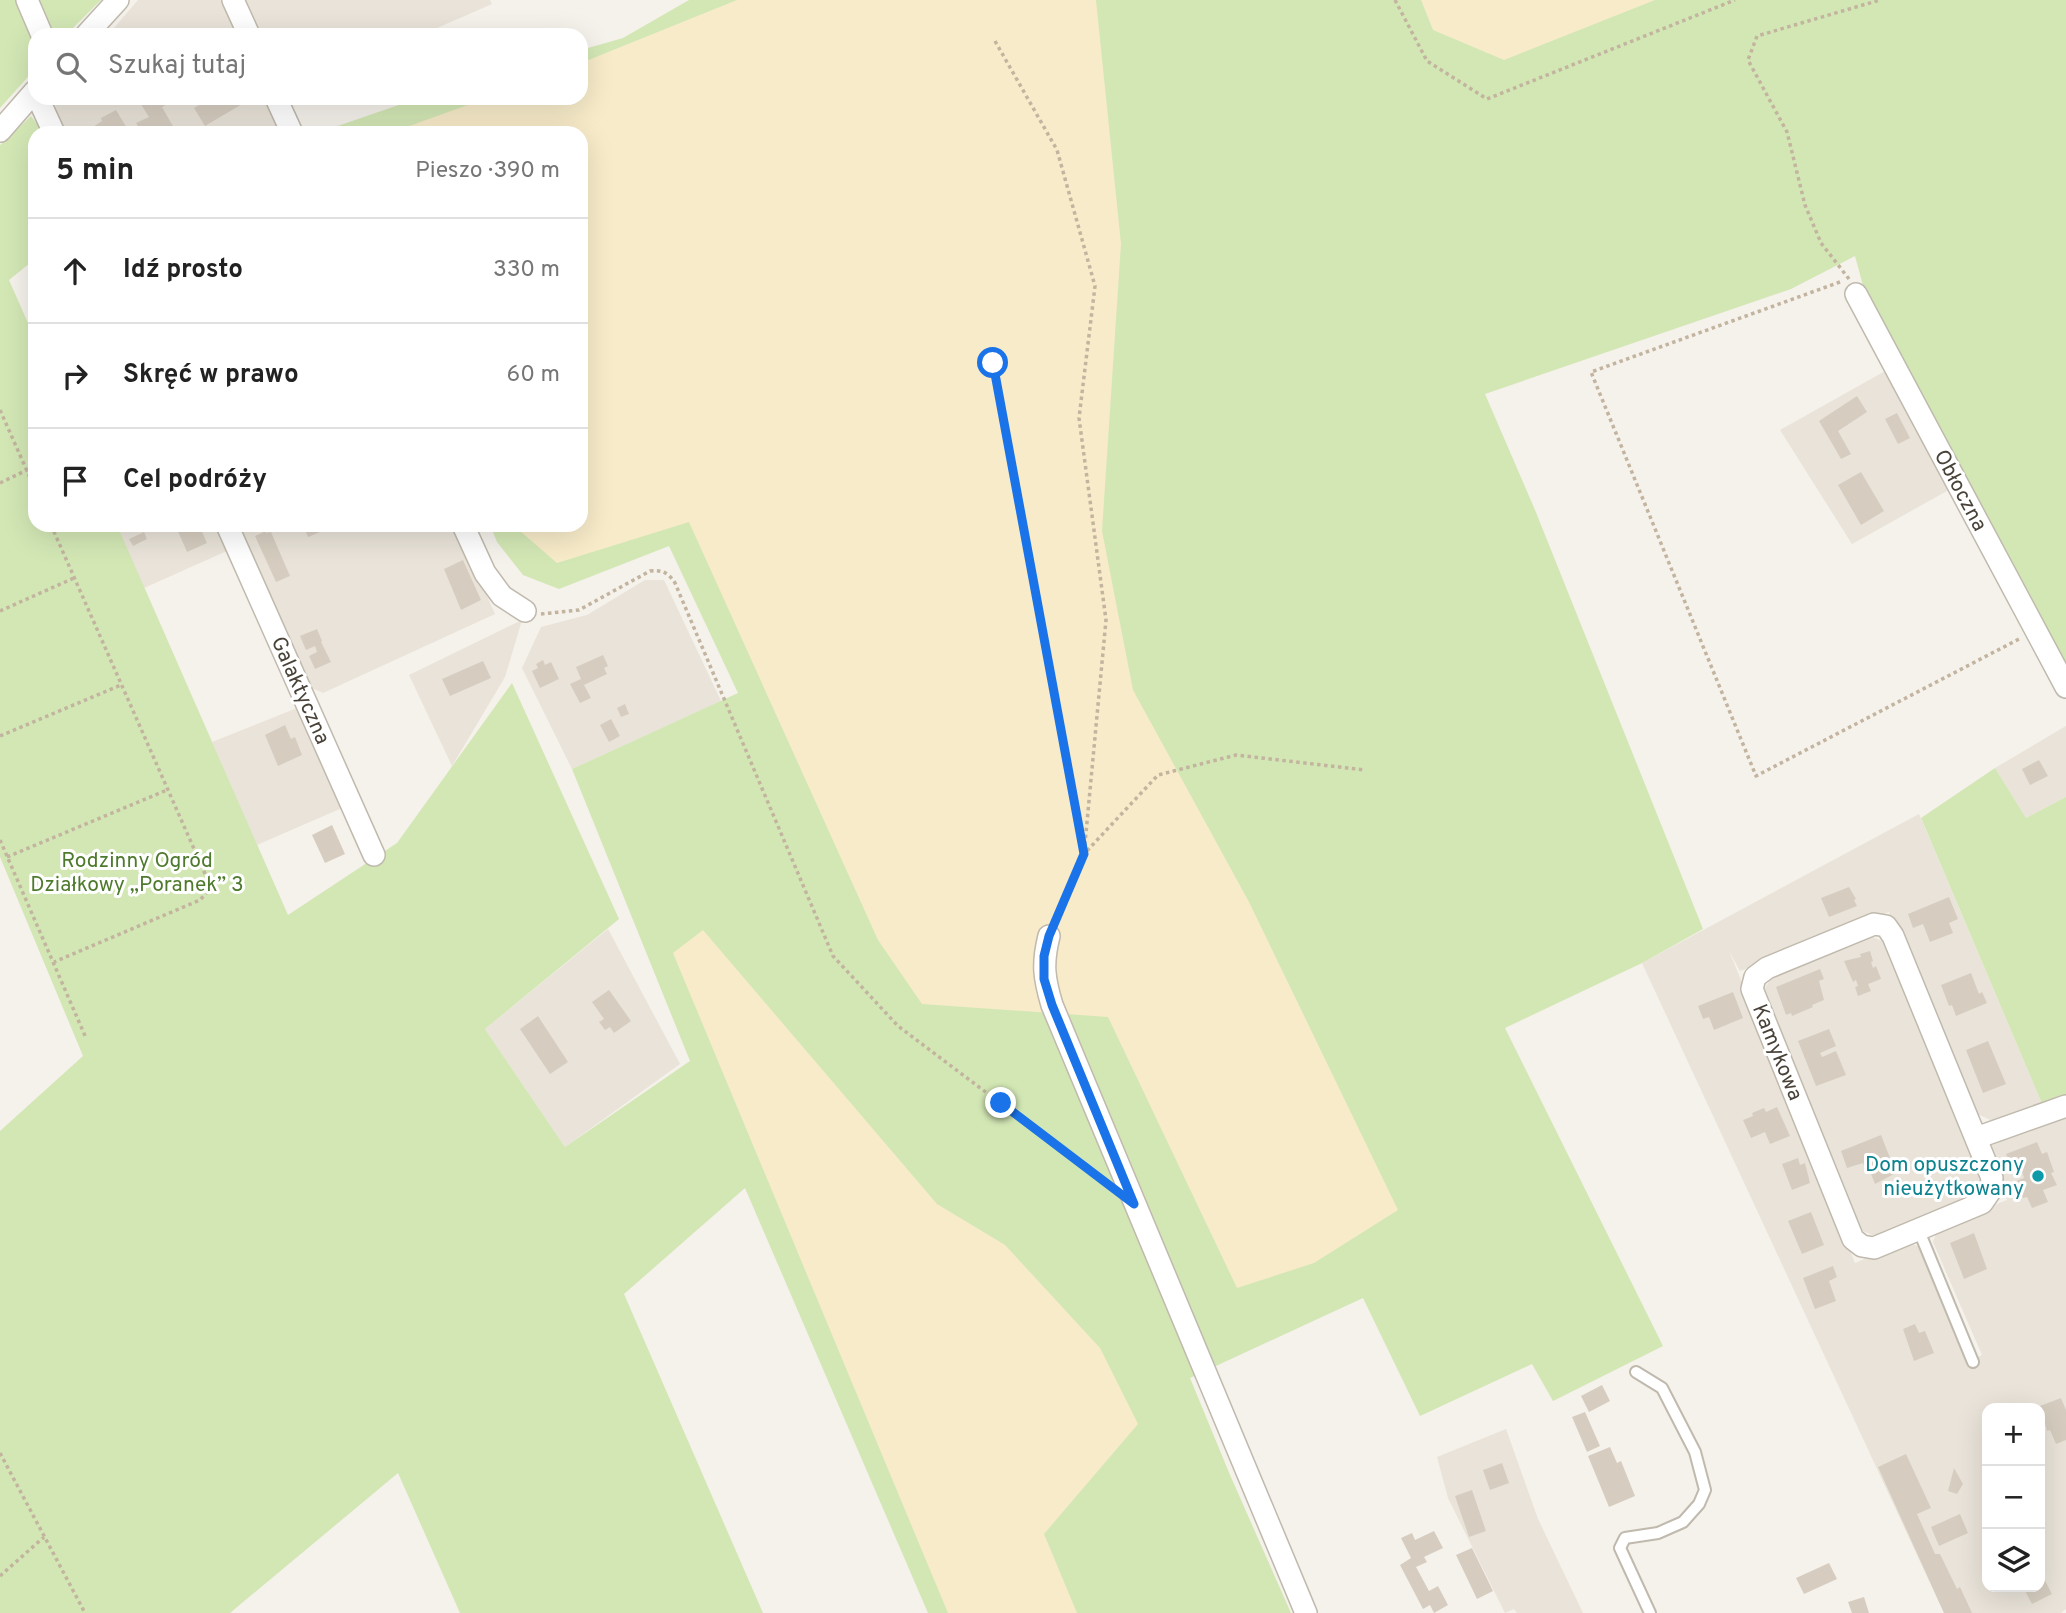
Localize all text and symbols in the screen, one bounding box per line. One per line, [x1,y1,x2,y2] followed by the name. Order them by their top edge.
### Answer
[28,28,588,105] search box
[52,48,90,86] icon: search
[108,50,246,83] text: Szukaj tutaj
[56,153,134,190] text: 5 min
[415,157,560,186] text: Pieszo · 390 m
[56,252,94,290] icon: ahead
[123,254,243,287] text: Idź prosto
[493,256,560,285] text: 330 m
[977,347,1008,378] route start
[56,357,94,395] icon: right
[123,359,299,392] text: Skręć w prawo
[507,361,560,390] text: 60 m
[1927,445,1992,536] street label: Obłoczna
[56,462,94,500] icon: arrive
[123,464,267,497] text: Cel podróży
[264,632,335,749] street label: Galaktyczna
[30,848,244,899] park label: Rodzinny Ogród Działkowy „Poranek” 3
[1745,1000,1808,1105] street label: Kamykowa
[985,1087,1016,1118] route end
[1865,1152,2024,1203] place label: Dom opuszczony nieużytkowany
[2030,1168,2046,1184] marker: Dom opuszczony nieużytkowany
[1982,1403,2045,1592] map controls
[1982,1403,2045,1466] button: +
[1982,1466,2045,1529] button: −
[1982,1529,2045,1592] button: layers

